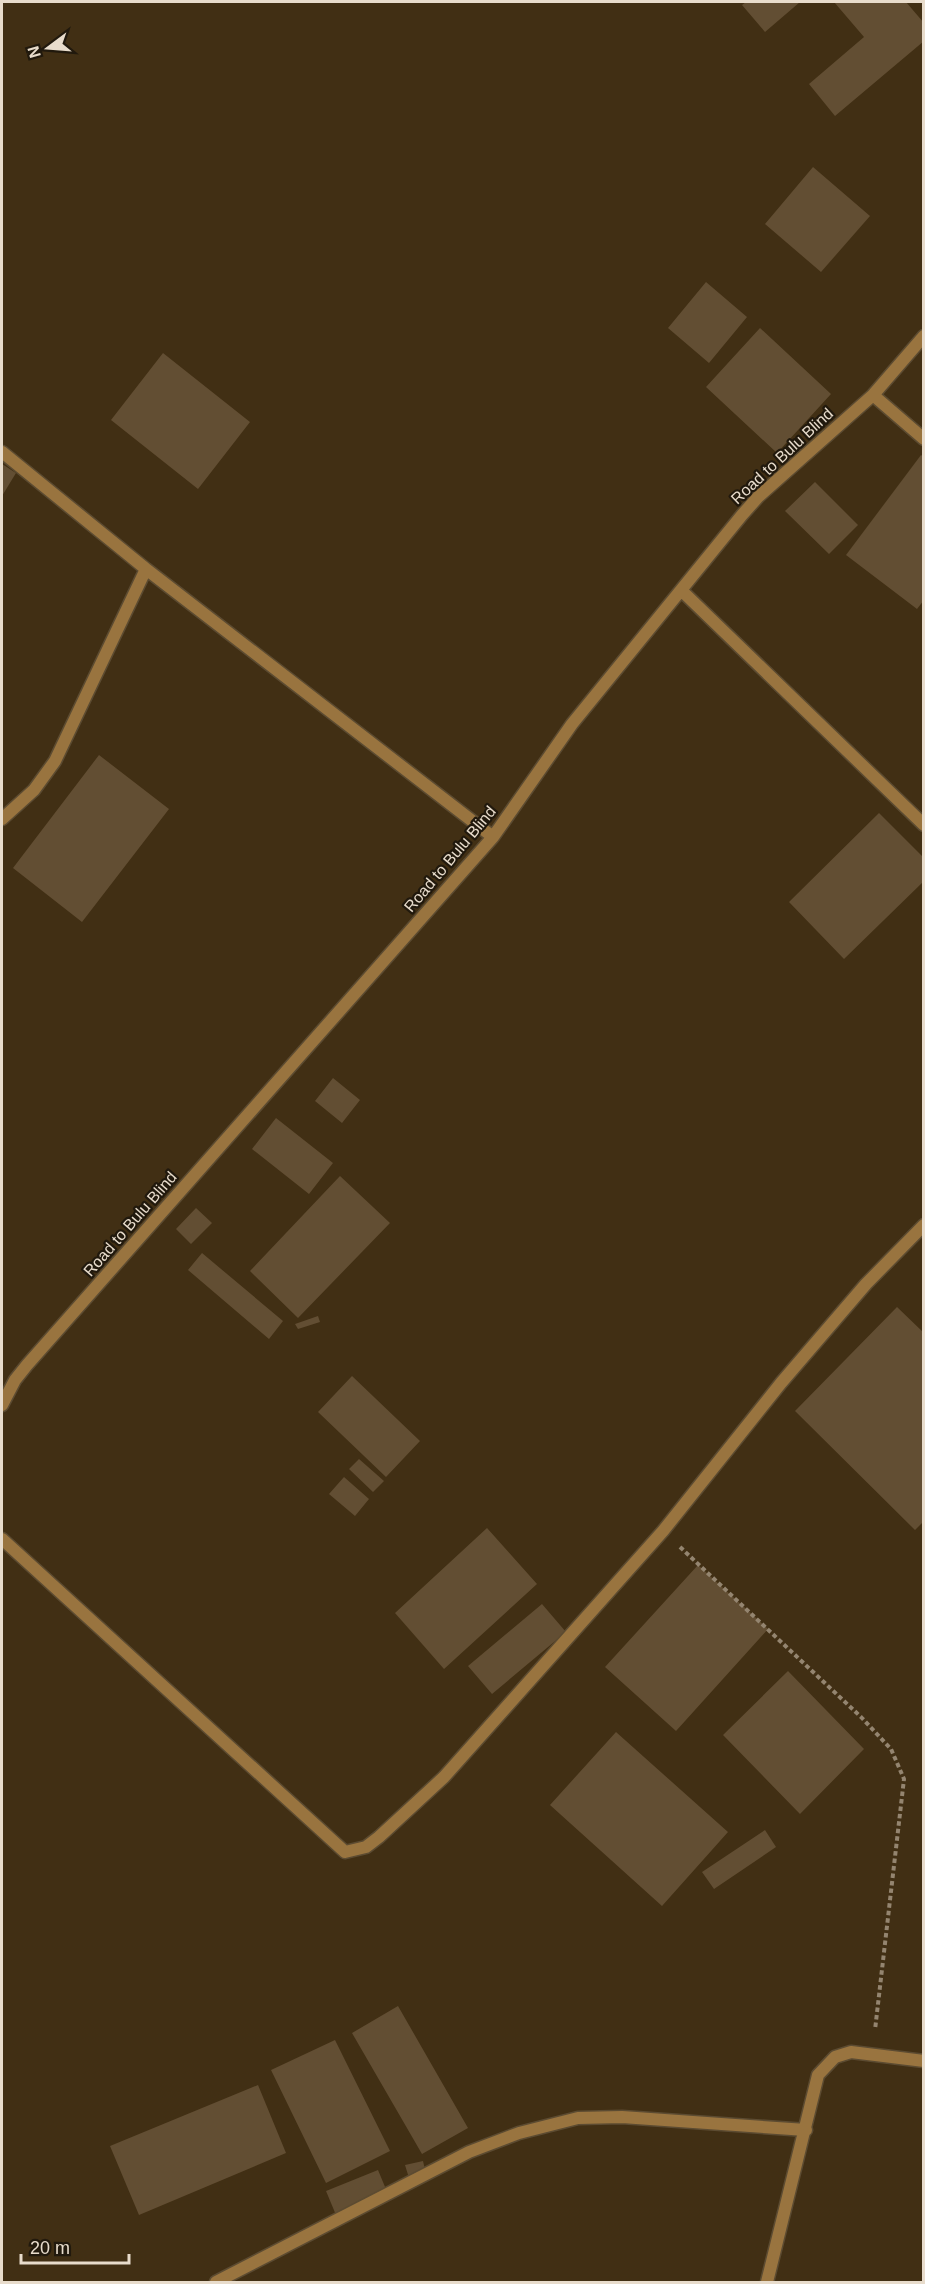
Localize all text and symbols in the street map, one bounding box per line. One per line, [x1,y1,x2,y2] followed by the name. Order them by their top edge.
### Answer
[18,18,78,78] north arrow
[24,44,44,60] text: N
[728,405,836,507] street label: Road to Bulu Blind
[401,803,499,915] street label: Road to Bulu Blind
[80,1168,180,1280] street label: Road to Bulu Blind
[21,2227,129,2265] scale bar
[30,2238,70,2258] text: 20 m

